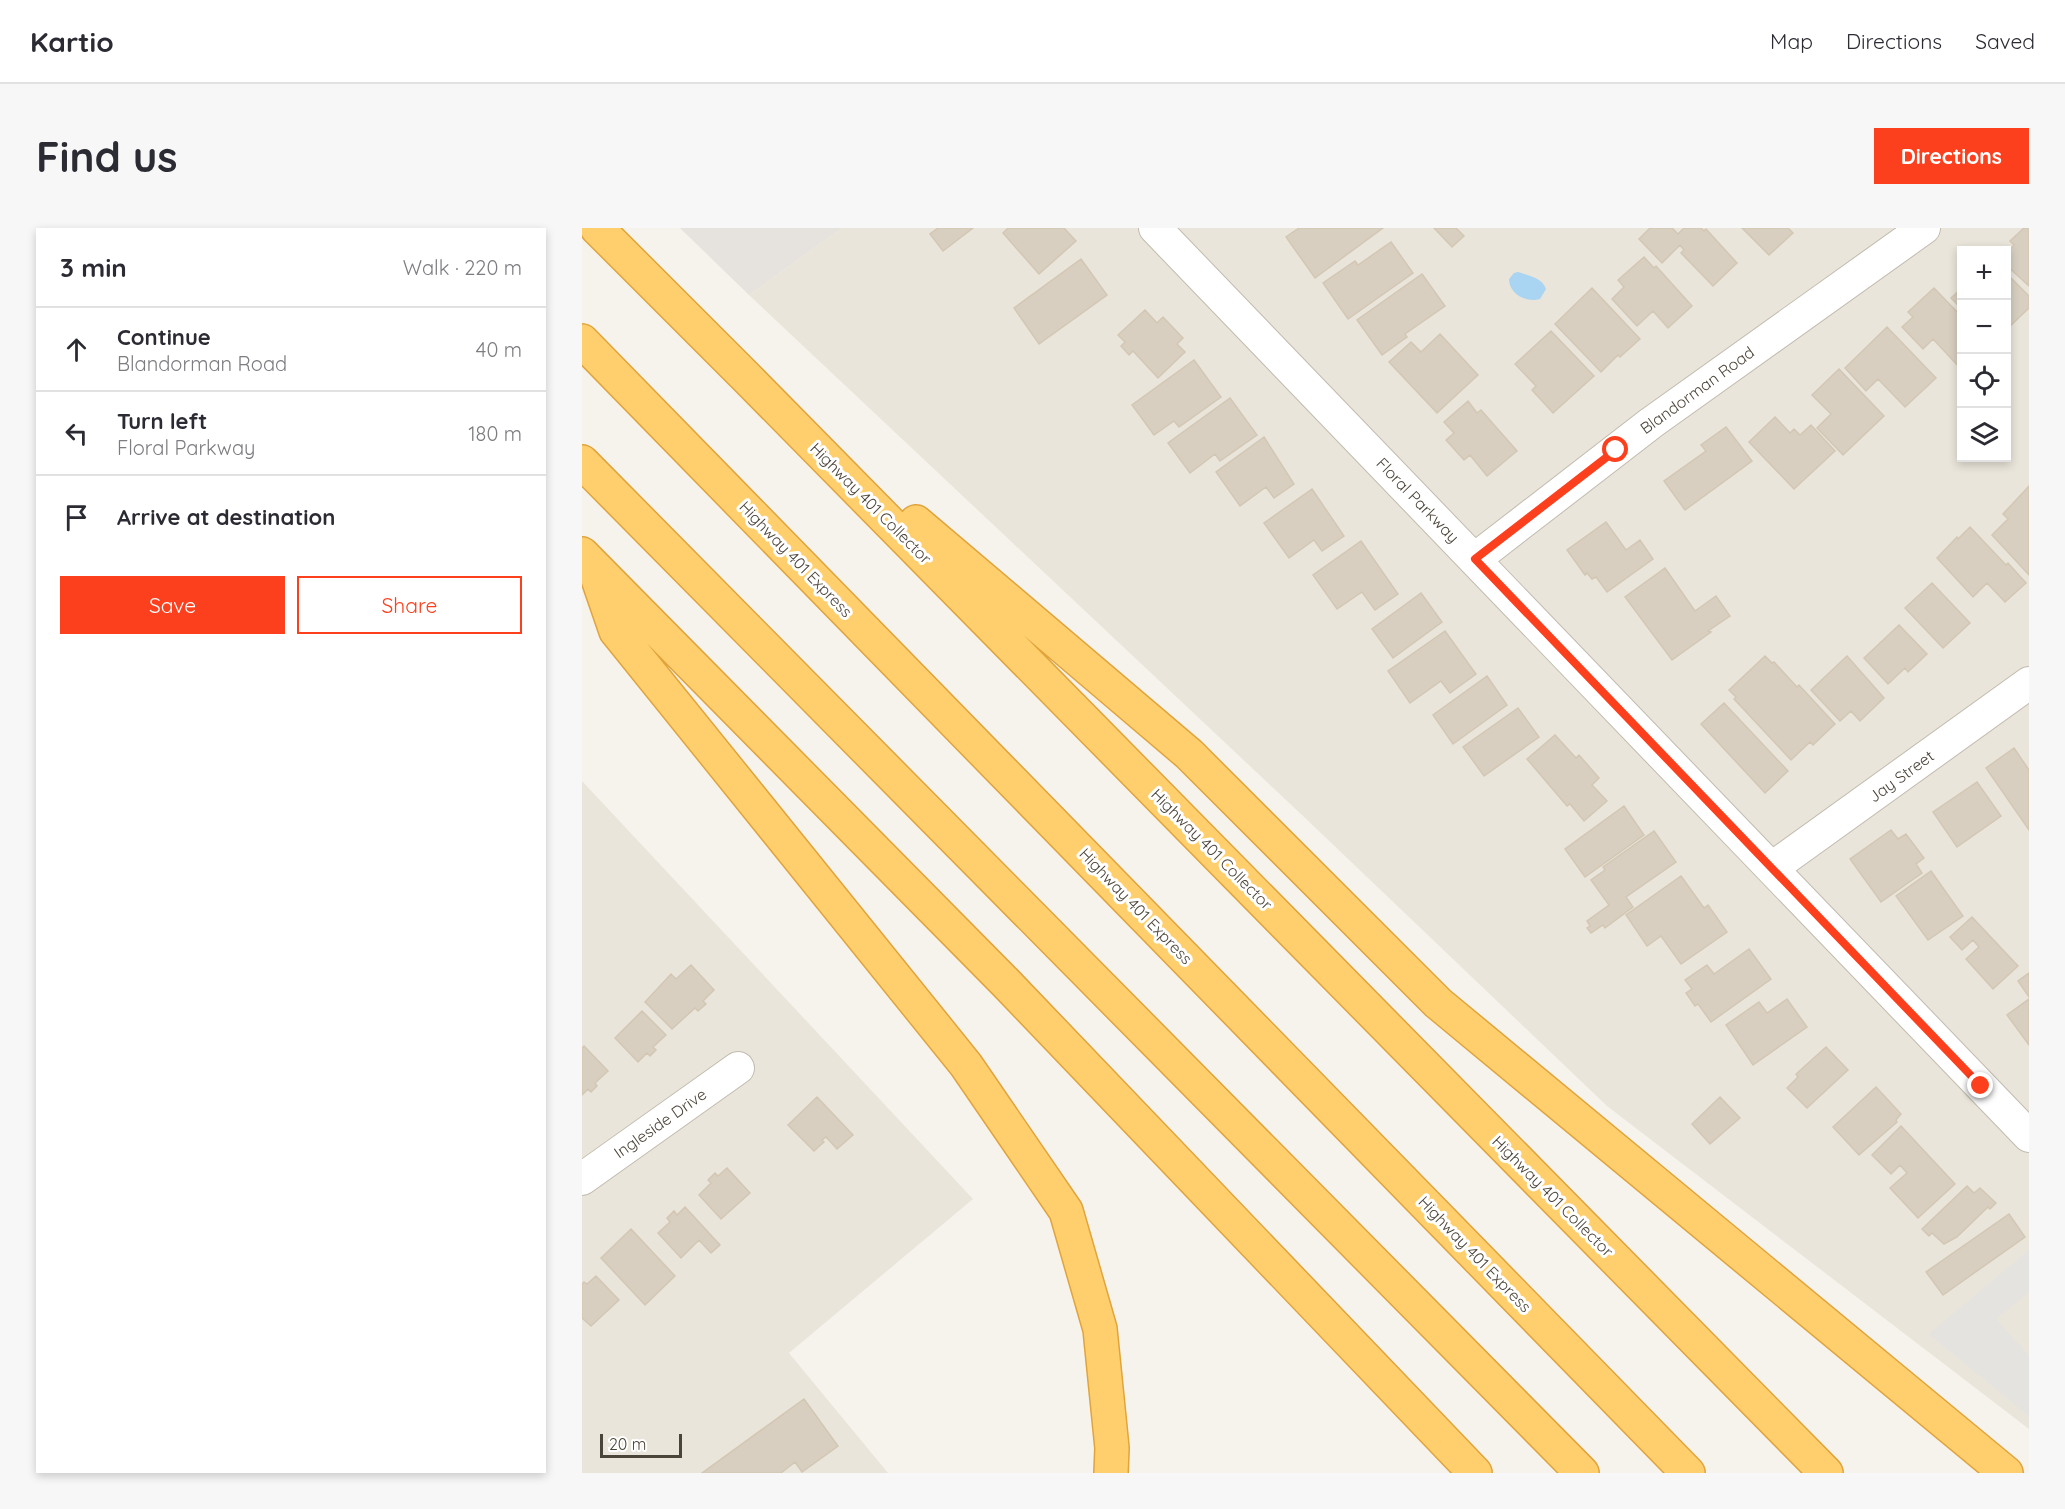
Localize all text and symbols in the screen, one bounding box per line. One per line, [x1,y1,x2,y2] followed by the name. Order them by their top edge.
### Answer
[30,24,114,59] text: Kartio
[1770,28,1813,54] text: Map
[1846,28,1942,54] text: Directions
[1975,28,2035,54] text: Saved
[1874,128,2029,184] button: Directions
[36,130,178,183] text: Find us
[1957,246,2011,462] map controls
[1957,246,2011,300] button: +
[60,251,127,284] text: 3 min
[403,255,522,280] text: Walk · 220 m
[1957,300,2011,354] button: −
[117,323,211,351] text: Continue
[60,333,93,366] icon: ahead
[476,337,522,362] text: 40 m
[1636,342,1758,438] street label: Blandorman Road
[117,351,287,376] text: Blandorman Road
[1957,354,2011,408] button: locate
[117,407,207,435] text: Turn left
[1957,408,2011,462] button: layers
[60,417,93,450] icon: left
[468,421,522,446] text: 180 m
[117,435,255,460] text: Floral Parkway
[1602,436,1628,462] route start
[806,438,936,568] street label: Highway 401 Collector
[1372,453,1464,547] street label: Floral Parkway
[735,497,857,621] street label: Highway 401 Express
[60,501,93,534] icon: arrive
[117,503,335,531] text: Arrive at destination
[60,576,285,634] button: Save
[297,576,522,634] button: Share
[1864,746,1938,806] street label: Jay Street
[1147,784,1277,914] street label: Highway 401 Collector
[1075,844,1197,968] street label: Highway 401 Express
[1967,1072,1993,1098] route end
[610,1084,710,1162] street label: Ingleside Drive
[1488,1131,1618,1261] street label: Highway 401 Collector
[1414,1192,1536,1316] street label: Highway 401 Express
[600,1431,682,1458] scale bar
[609,1434,646,1454] text: 20 m

